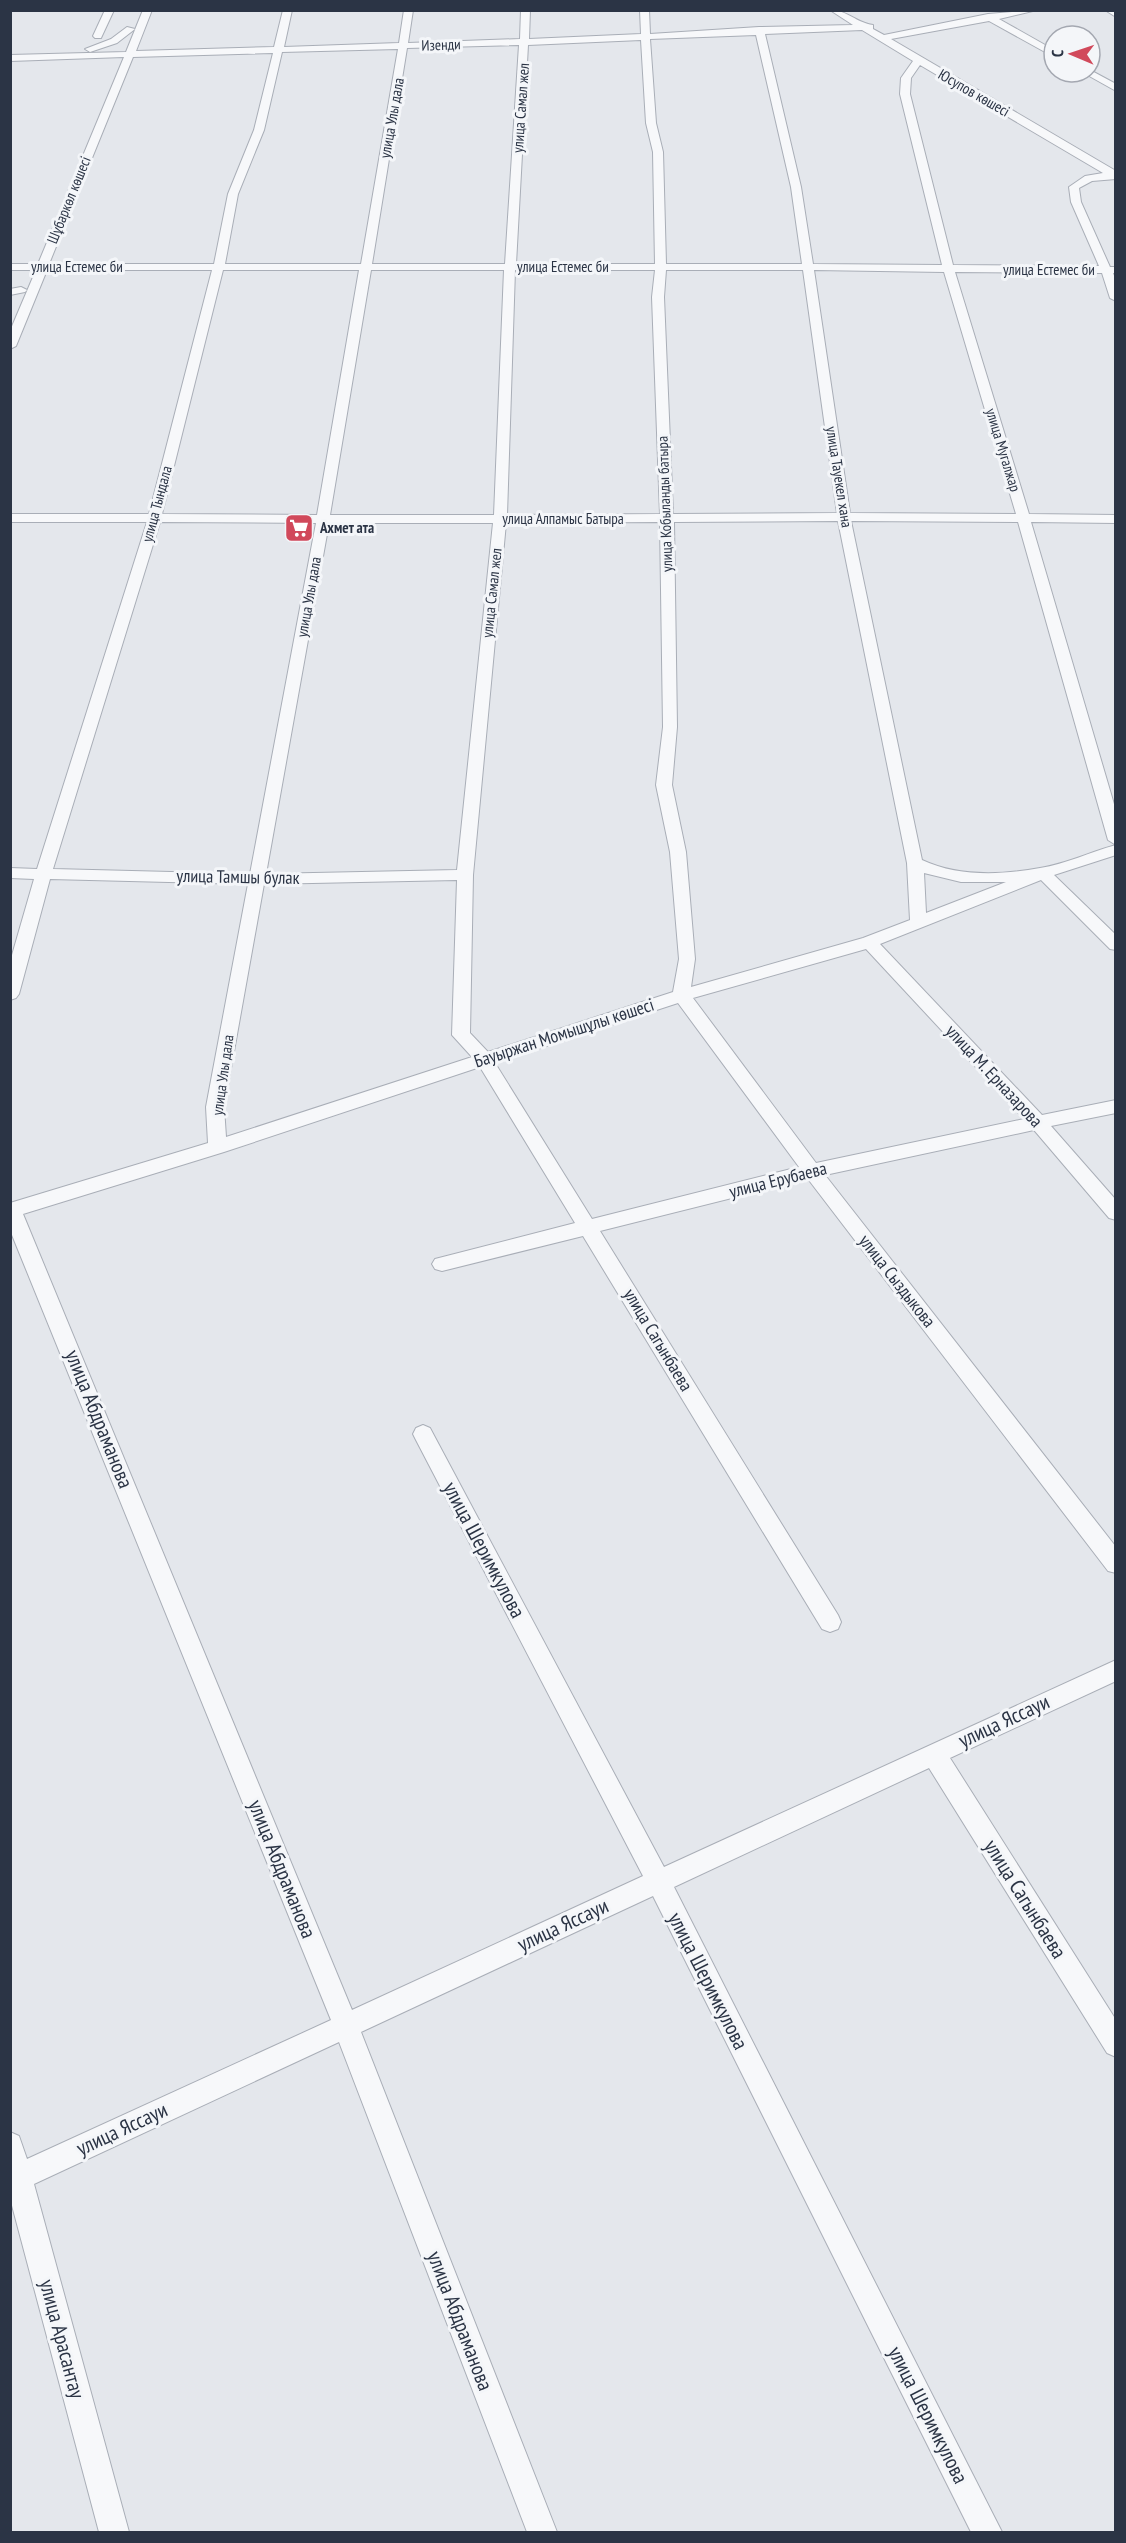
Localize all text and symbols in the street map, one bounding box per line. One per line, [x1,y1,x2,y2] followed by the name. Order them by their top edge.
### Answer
[1042,24,1102,84] north arrow
[421,34,461,55] street label: Изенди
[1047,49,1067,57] text: С
[508,62,533,153] street label: улица Самал жел
[935,64,1013,121] street label: Юсупов көшесі
[375,76,408,160] street label: улица Улы дала
[42,153,95,246] street label: Шұбаркөл көшесі
[31,257,123,276] street label: улица Естемес би
[517,257,609,276] street label: улица Естемес би
[1003,260,1095,279] street label: улица Естемес би
[982,406,1025,494] street label: улица Мугалжар
[822,425,857,529] street label: улица Тауекел хана
[653,436,676,572] street label: улица Кобыланды батыра
[137,464,176,544] street label: улица Тындала
[502,509,624,528] street label: улица Алпамыс Батыра
[283,512,315,544] supermarket icon: Ахмет ата
[319,518,374,537] place label: Ахмет ата
[477,547,506,639] street label: улица Самал жел
[292,555,325,639] street label: улица Улы дала
[176,864,300,889] street label: улица Тамшы булак
[471,993,657,1072] street label: Бауыржан Момышұлы көшесі
[941,1019,1048,1132] street label: улица М. Ерназарова
[207,1033,238,1117] street label: улица Улы дала
[727,1156,829,1203] street label: улица Ерубаева
[854,1230,941,1332] street label: улица Сыздыкова
[619,1284,698,1395] street label: улица Сагынбаева
[59,1346,140,1492] street label: улица Абдраманова
[437,1477,532,1623] street label: улица Шеримкулова
[954,1688,1054,1753] street label: улица Яссауи
[242,1796,323,1942] street label: улица Абдраманова
[978,1834,1073,1963] street label: улица Сагынбаева
[513,1892,613,1957] street label: улица Яссауи
[662,1908,755,2054] street label: улица Шеримкулова
[72,2096,172,2161] street label: улица Яссауи
[421,2247,499,2394] street label: улица Абдраманова
[34,2276,91,2402] street label: улица Арасантау
[882,2342,975,2488] street label: улица Шеримкулова

